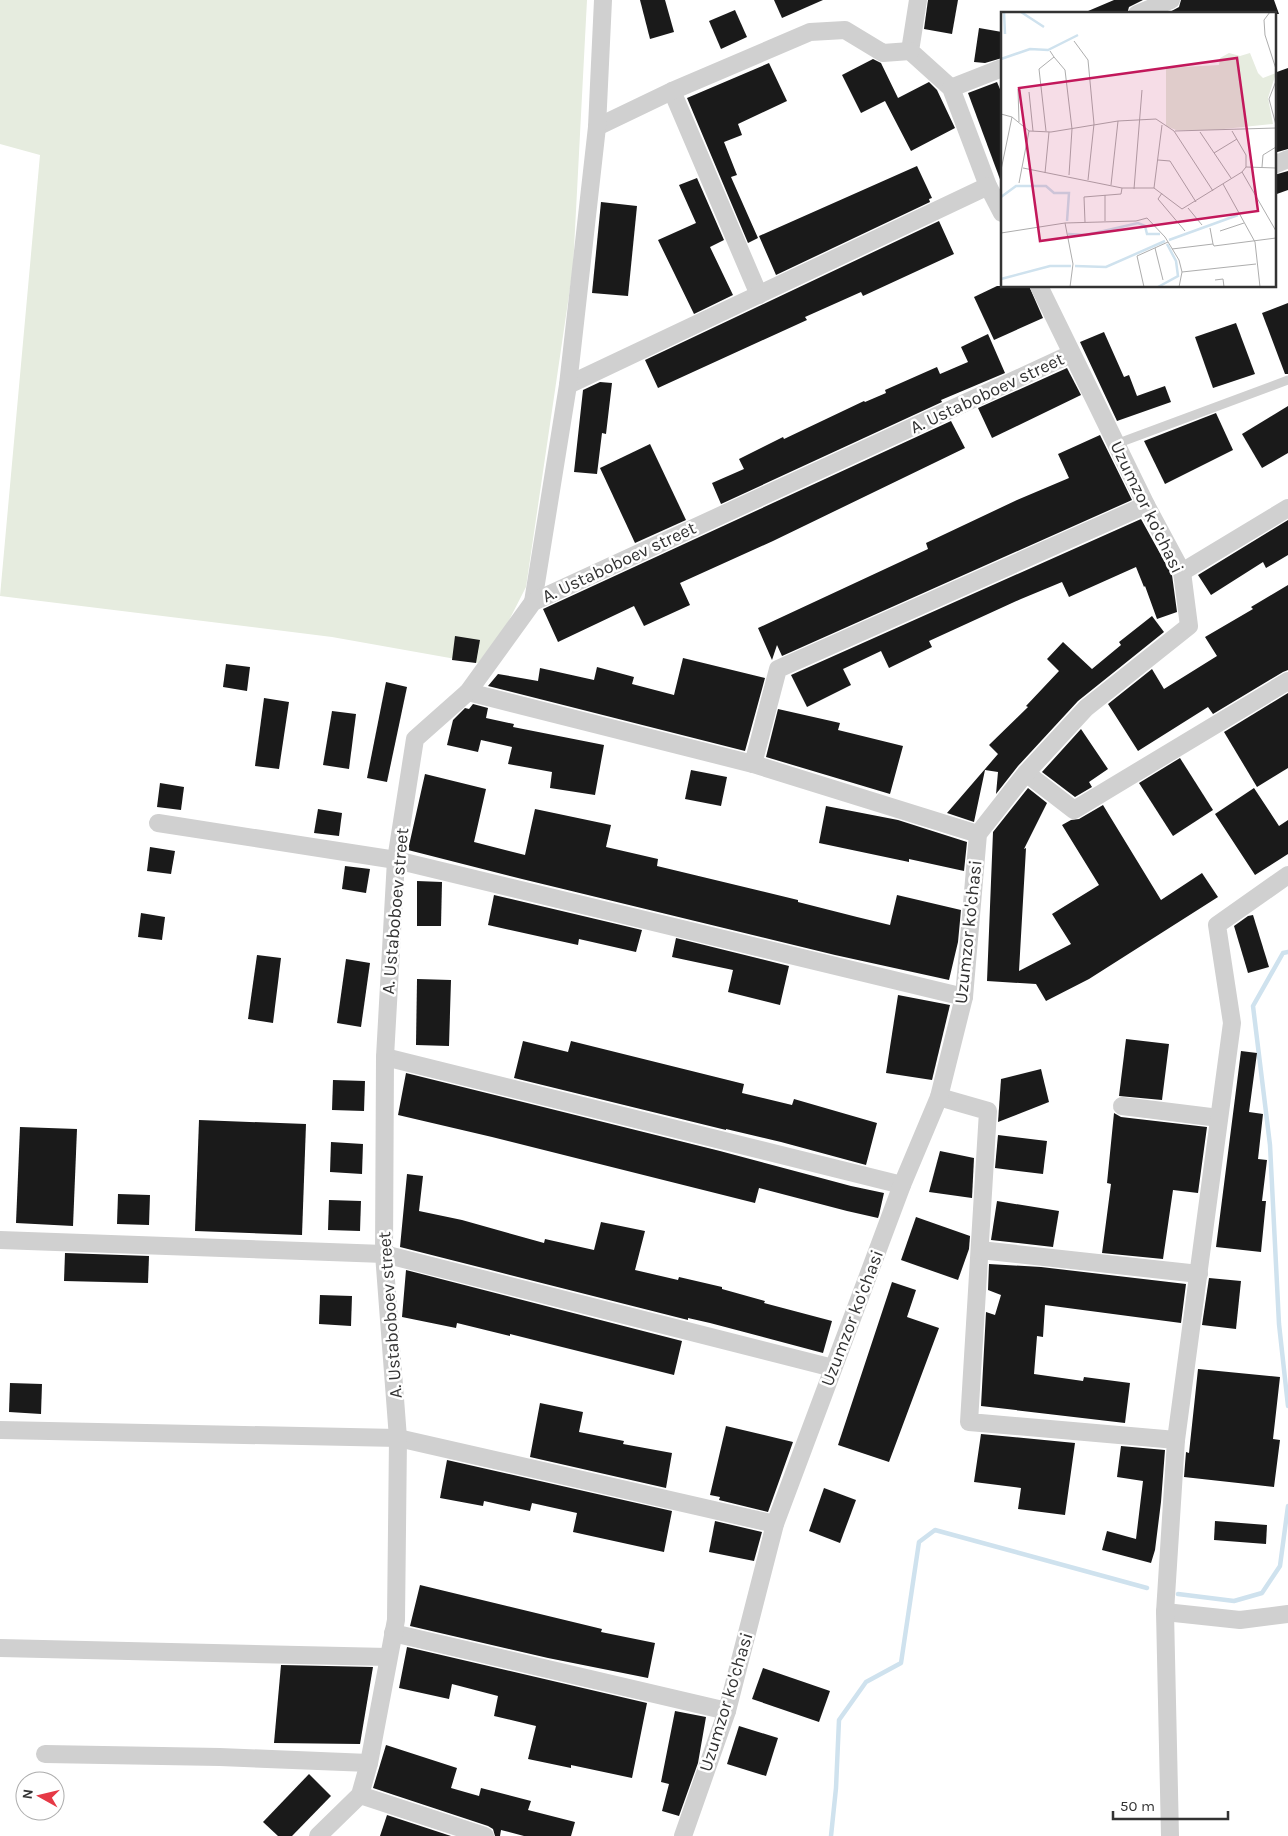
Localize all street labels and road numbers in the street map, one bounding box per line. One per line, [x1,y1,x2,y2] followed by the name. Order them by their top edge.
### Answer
[907,348,1068,438] street label: A. Ustaboboev street
[1105,437,1189,577] street label: Uzumzor ko'chasi
[539,517,700,607] street label: A. Ustaboboev street
[377,826,413,995] street label: A. Ustaboboev street
[950,859,986,1005] street label: Uzumzor ko'chasi
[373,1231,407,1399] street label: A. Ustaboboev street
[816,1247,888,1389] street label: Uzumzor ko'chasi
[694,1630,758,1774] street label: Uzumzor ko'chasi

